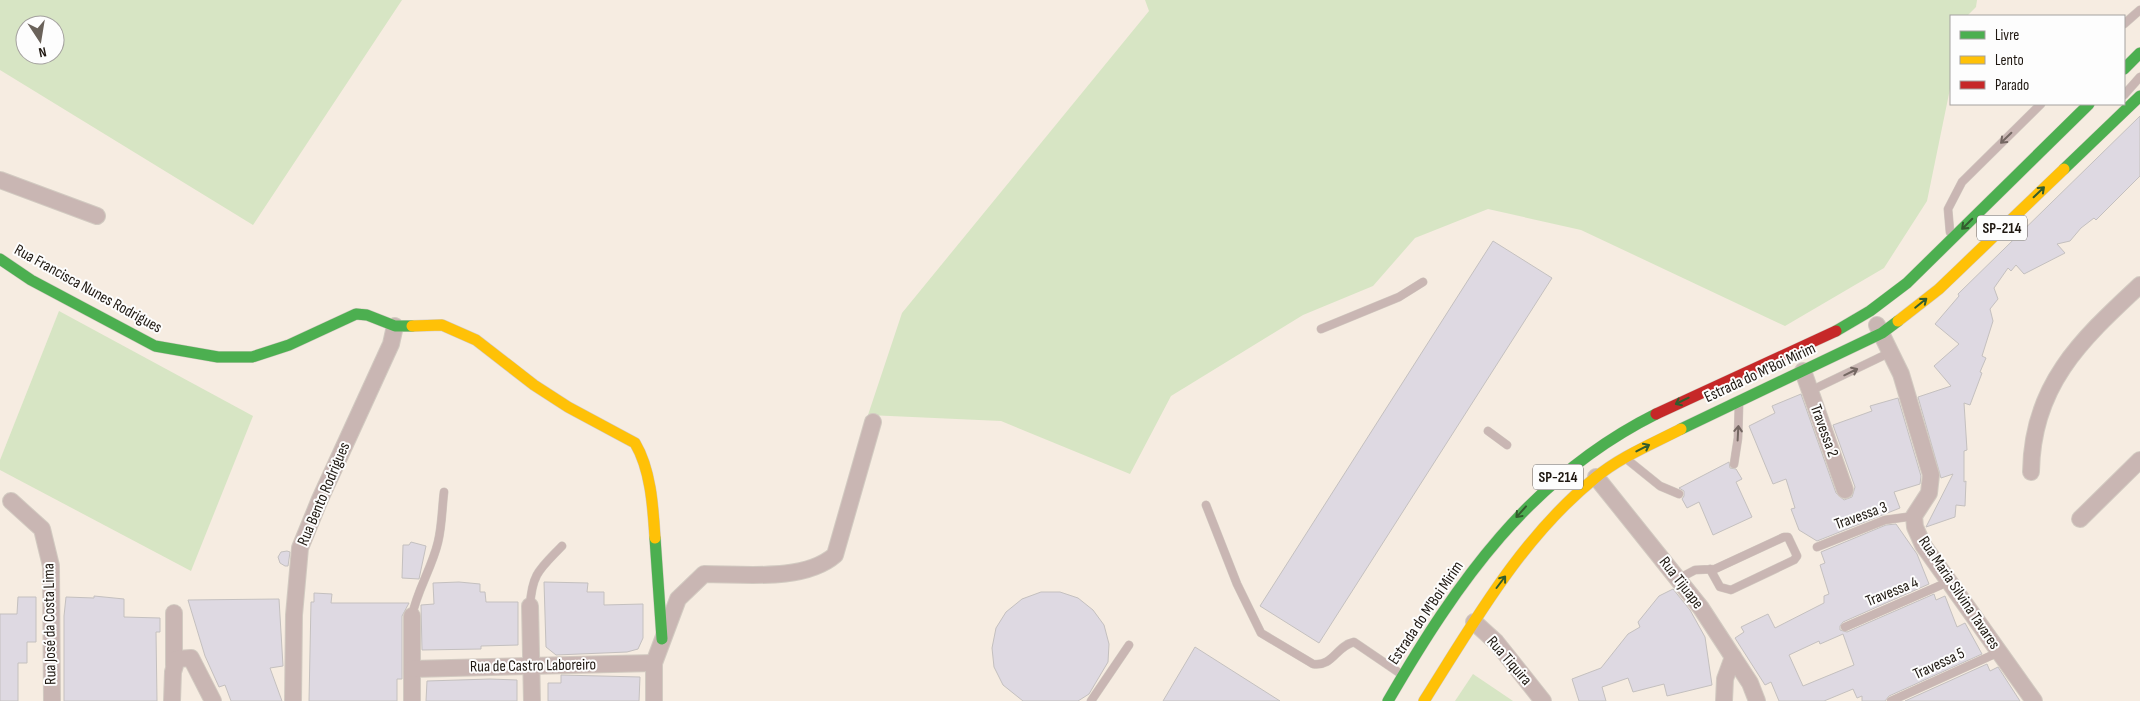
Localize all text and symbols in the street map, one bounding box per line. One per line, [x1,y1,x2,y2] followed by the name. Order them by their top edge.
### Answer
[15,15,65,65] north arrow
[1950,15,2125,105] legend
[1995,26,2019,45] text: Livre
[37,43,48,61] text: N
[1995,51,2024,70] text: Lento
[1995,76,2029,95] text: Parado
[2000,132,2013,144] one-way arrow
[2033,186,2046,198] one-way arrow
[1977,216,2027,240] road number: SP-214
[1960,218,1973,230] one-way arrow
[11,240,165,338] street label: Rua Francisca Nunes Rodrigues
[1914,298,1927,309] one-way arrow
[1701,339,1819,407] street label: Estrada do M'Boi Mirim
[1843,366,1858,376] one-way arrow
[1675,397,1690,406] one-way arrow
[1806,402,1842,460] street label: Travessa 2
[1733,425,1742,441] one-way arrow
[294,439,354,549] street label: Rua Bento Rodrigues
[1636,443,1651,453] one-way arrow
[1533,464,1583,490] road number: SP-214
[1832,498,1890,534] street label: Travessa 3
[1515,506,1527,519] one-way arrow
[1914,533,2004,653] street label: Rua Maria Silvina Tavares
[1655,553,1707,613] street label: Rua Tijuape
[1384,558,1468,668] street label: Estrada do M'Boi Mirim
[39,563,61,685] street label: Rua José da Costa Lima
[1863,573,1921,611] street label: Travessa 4
[1495,576,1506,589] one-way arrow
[1482,632,1536,690] street label: Rua Tiquira
[1910,644,1968,684] street label: Travessa 5
[470,655,596,677] street label: Rua de Castro Laboreiro

